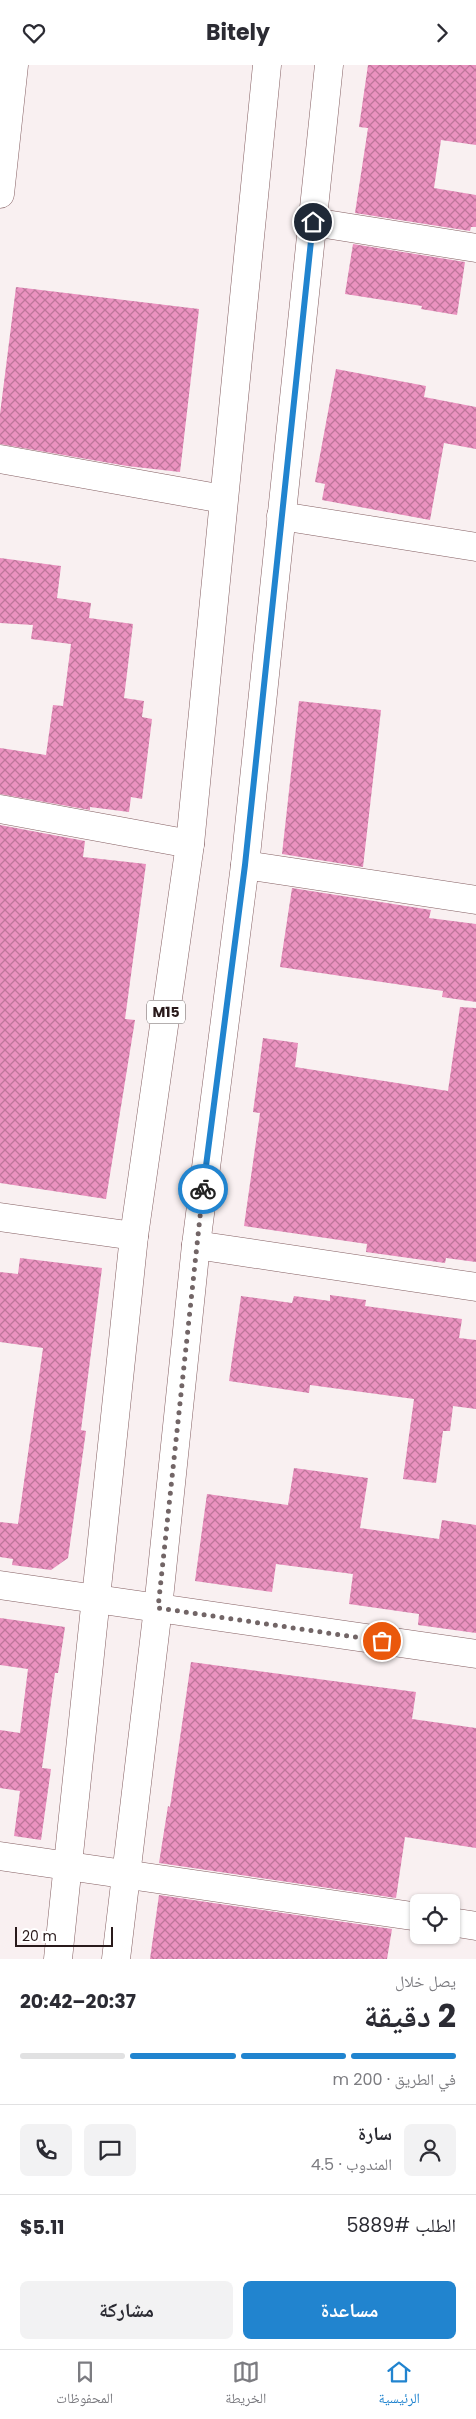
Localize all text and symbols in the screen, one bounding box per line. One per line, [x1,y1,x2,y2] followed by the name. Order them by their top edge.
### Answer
[206,17,270,48] text: Bitely
[20,19,48,47] icon: heart
[428,19,456,47] icon: forward
[292,201,334,243] pin
[299,208,327,236] icon: home
[147,1001,185,1024] road number: M15
[178,1164,228,1214] courier
[189,1175,217,1203] icon: bike
[361,1620,403,1662] pin
[368,1627,396,1655] icon: bag
[410,1894,460,1944] map controls
[410,1894,460,1944] button: locate
[15,1924,112,1947] scale bar
[22,1926,57,1946] text: 20 m
[395,1970,456,1993] text: يصل خلال
[20,1988,136,2015] text: 20:37–20:42
[364,1993,456,2038] text: 2 دقيقة
[333,2068,456,2091] text: في الطريق · 200 m
[358,2120,392,2147] text: سارة
[20,2124,72,2176] button: phone
[84,2124,136,2176] button: chat
[404,2124,456,2176] button: person
[311,2153,392,2176] text: المندوب · 4.5
[346,2212,456,2239] text: الطلب #5889
[20,2214,65,2241] text: $5.11
[20,2281,233,2339] button: مشاركة
[243,2281,456,2339] button: مساعدة
[56,2358,113,2412] tab: المحفوظات
[225,2358,266,2412] tab: الخريطة
[378,2358,420,2412] tab: الرئيسية

